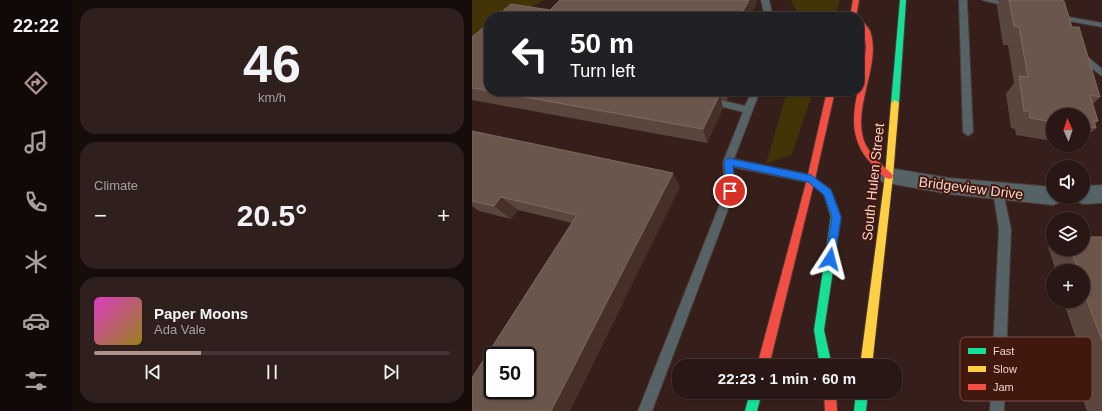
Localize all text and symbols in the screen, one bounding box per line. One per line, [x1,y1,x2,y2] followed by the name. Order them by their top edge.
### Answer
[13,16,59,36] text: 22:22
[504,28,556,80] icon: left
[570,28,634,59] text: 50 m
[243,35,301,93] text: 46
[570,61,635,81] text: Turn left
[22,69,50,97] icon: directions
[258,90,286,105] text: km/h
[1046,108,1090,152] north arrow
[1046,108,1090,308] map controls
[859,122,887,242] street label: South Hulen Street
[22,128,50,156] icon: music
[1046,160,1090,204] button: sound
[713,174,747,208] pin
[918,174,1024,202] street label: Bridgeview Drive
[94,178,138,193] text: Climate
[719,180,741,202] icon: arrive
[22,188,50,216] icon: phone
[237,199,307,232] text: 20.5°
[94,203,107,228] text: −
[437,203,450,228] text: +
[1046,212,1090,256] button: layers
[809,238,851,280] position arrow
[22,248,50,276] icon: climate
[1046,264,1090,308] button: +
[154,305,248,322] text: Paper Moons
[22,307,50,335] icon: car
[154,322,206,337] text: Ada Vale
[960,337,1092,401] legend
[993,345,1014,357] text: Fast
[484,347,536,399] speed limit sign: 50
[142,361,164,383] icon: previous
[261,361,283,383] icon: pause
[380,361,402,383] icon: next
[993,363,1017,375] text: Slow
[22,367,50,395] icon: filters
[718,370,856,387] text: 22:23 · 1 min · 60 m
[993,381,1014,393] text: Jam

